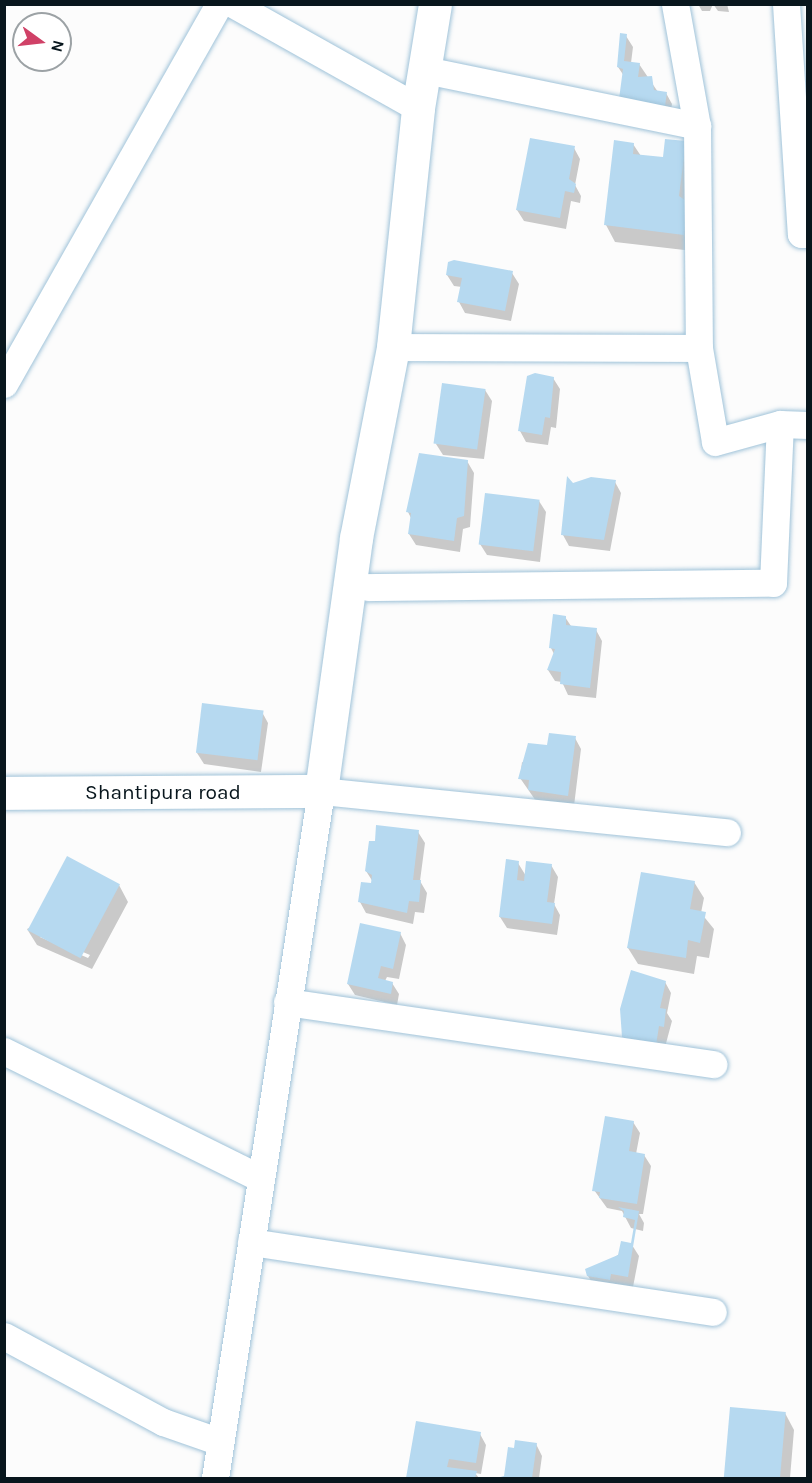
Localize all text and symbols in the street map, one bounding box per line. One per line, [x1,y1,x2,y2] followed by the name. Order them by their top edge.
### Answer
[12,12,72,72] north arrow
[47,38,69,54] text: N
[85,779,241,805] street label: Shantipura road

